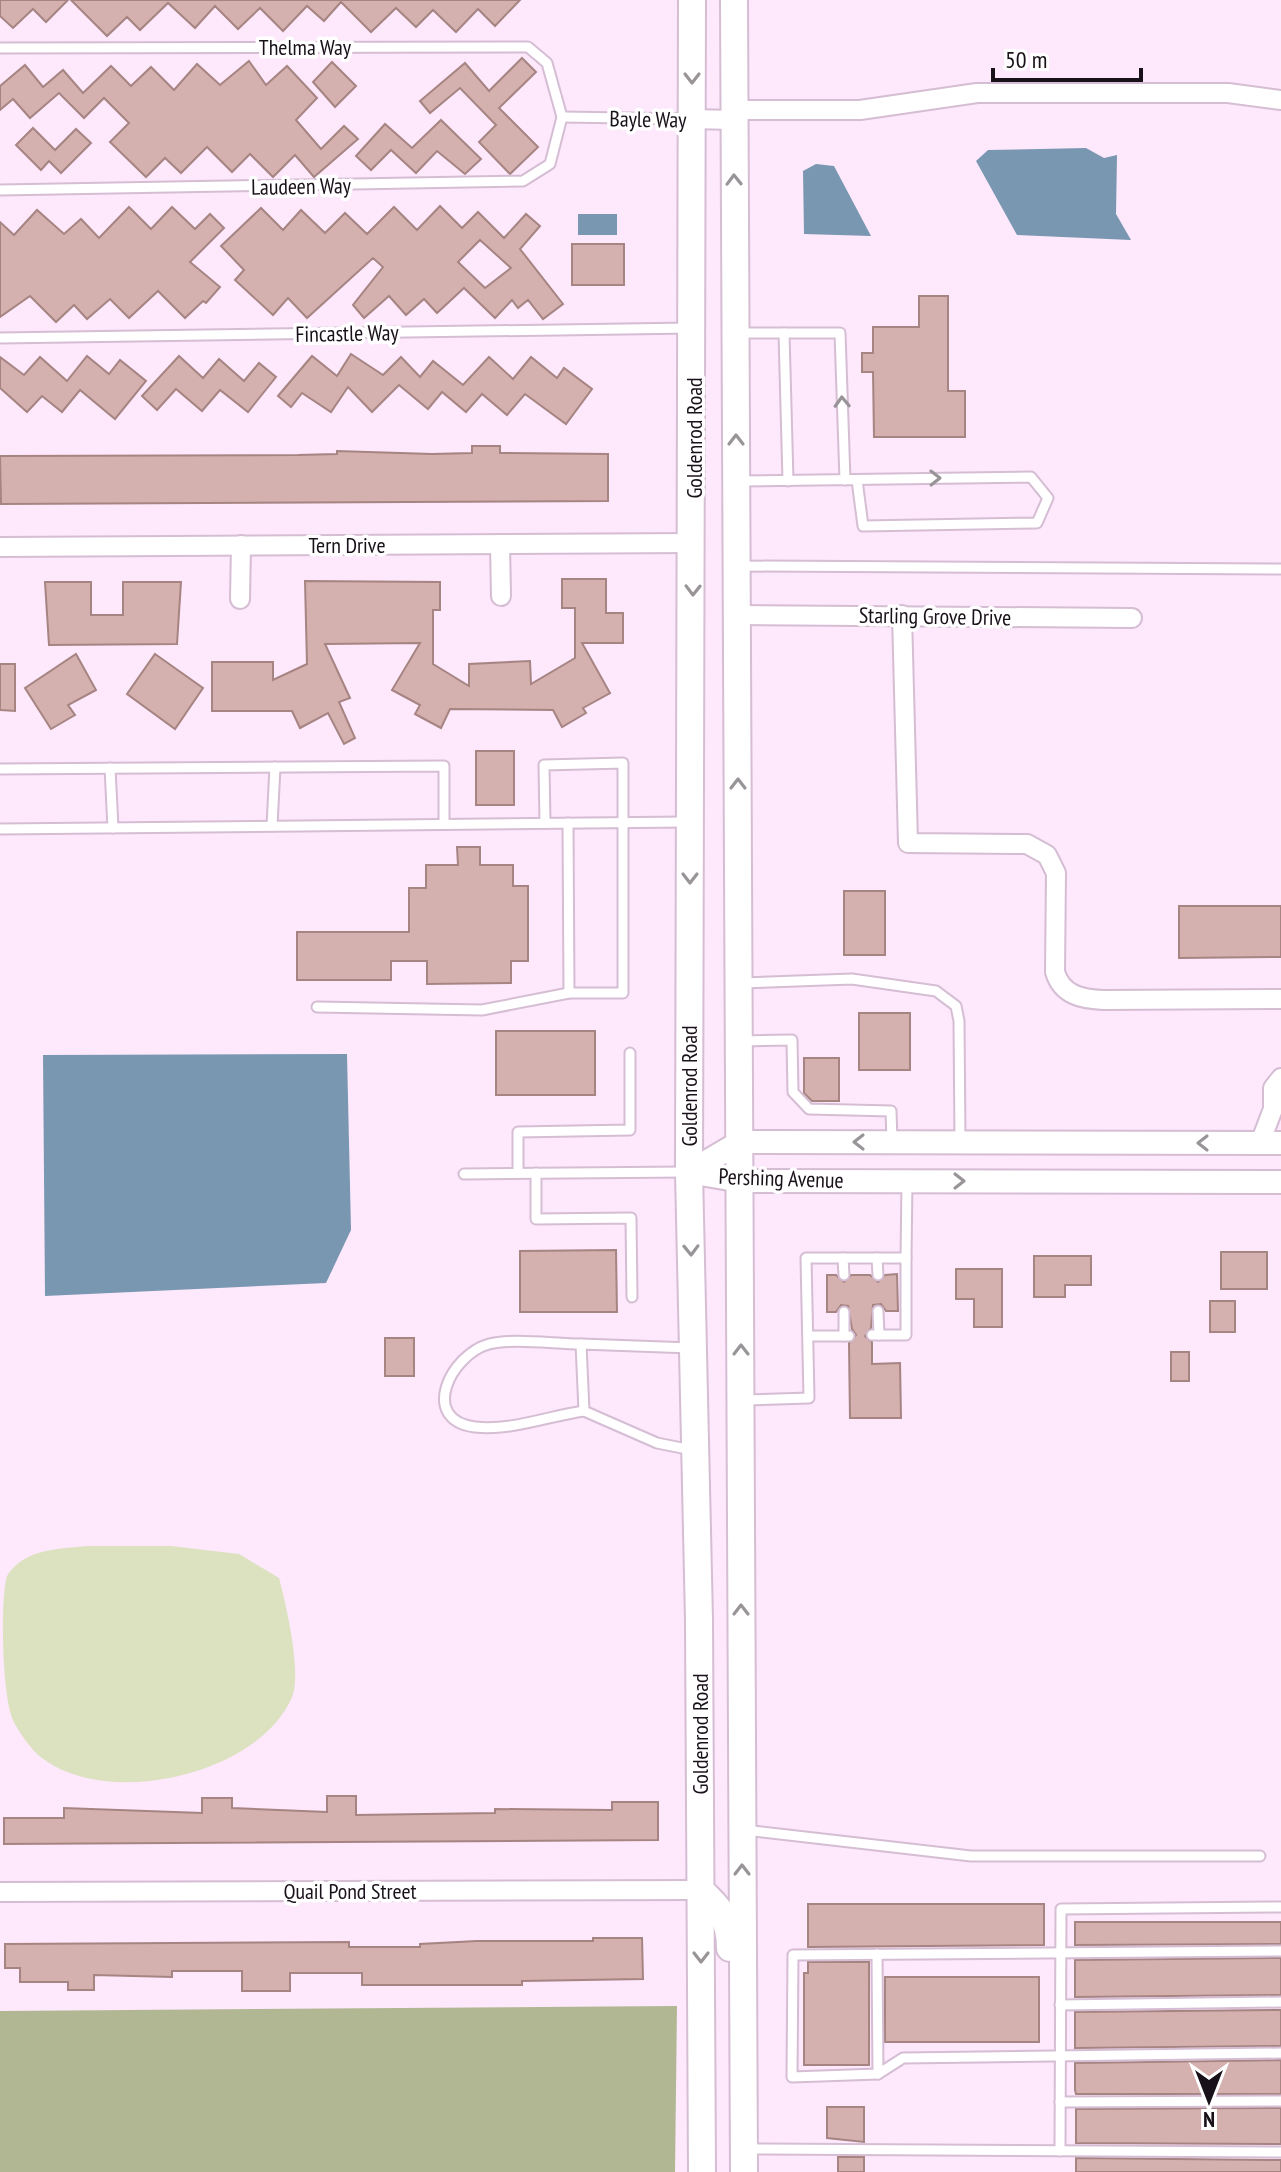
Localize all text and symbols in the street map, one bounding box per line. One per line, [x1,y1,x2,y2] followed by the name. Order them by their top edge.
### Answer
[993,32,1141,82] scale bar
[259,33,352,61] street label: Thelma Way
[1005,44,1047,75] text: 50 m
[683,72,701,85] one-way arrow
[609,104,687,134] street label: Bayle Way
[251,171,352,201] street label: Laudeen Way
[725,173,743,186] one-way arrow
[295,318,400,348] street label: Fincastle Way
[680,378,708,498] street label: Goldenrod Road
[834,395,851,408] one-way arrow
[727,433,745,446] one-way arrow
[929,470,942,487] one-way arrow
[309,531,385,559] street label: Tern Drive
[684,584,701,597] one-way arrow
[859,601,1011,631] street label: Starling Grove Drive
[729,777,747,790] one-way arrow
[681,872,699,885] one-way arrow
[675,1026,703,1146] street label: Goldenrod Road
[852,1133,865,1151] one-way arrow
[1196,1134,1209,1152] one-way arrow
[718,1162,844,1194] street label: Pershing Avenue
[953,1172,966,1190] one-way arrow
[682,1244,700,1257] one-way arrow
[732,1343,750,1356] one-way arrow
[732,1603,750,1616] one-way arrow
[686,1674,714,1794] street label: Goldenrod Road
[733,1863,751,1876] one-way arrow
[283,1877,417,1905] street label: Quail Pond Street
[692,1951,710,1964] one-way arrow
[1169,2060,1249,2140] north arrow
[1203,2106,1215,2134] text: N

